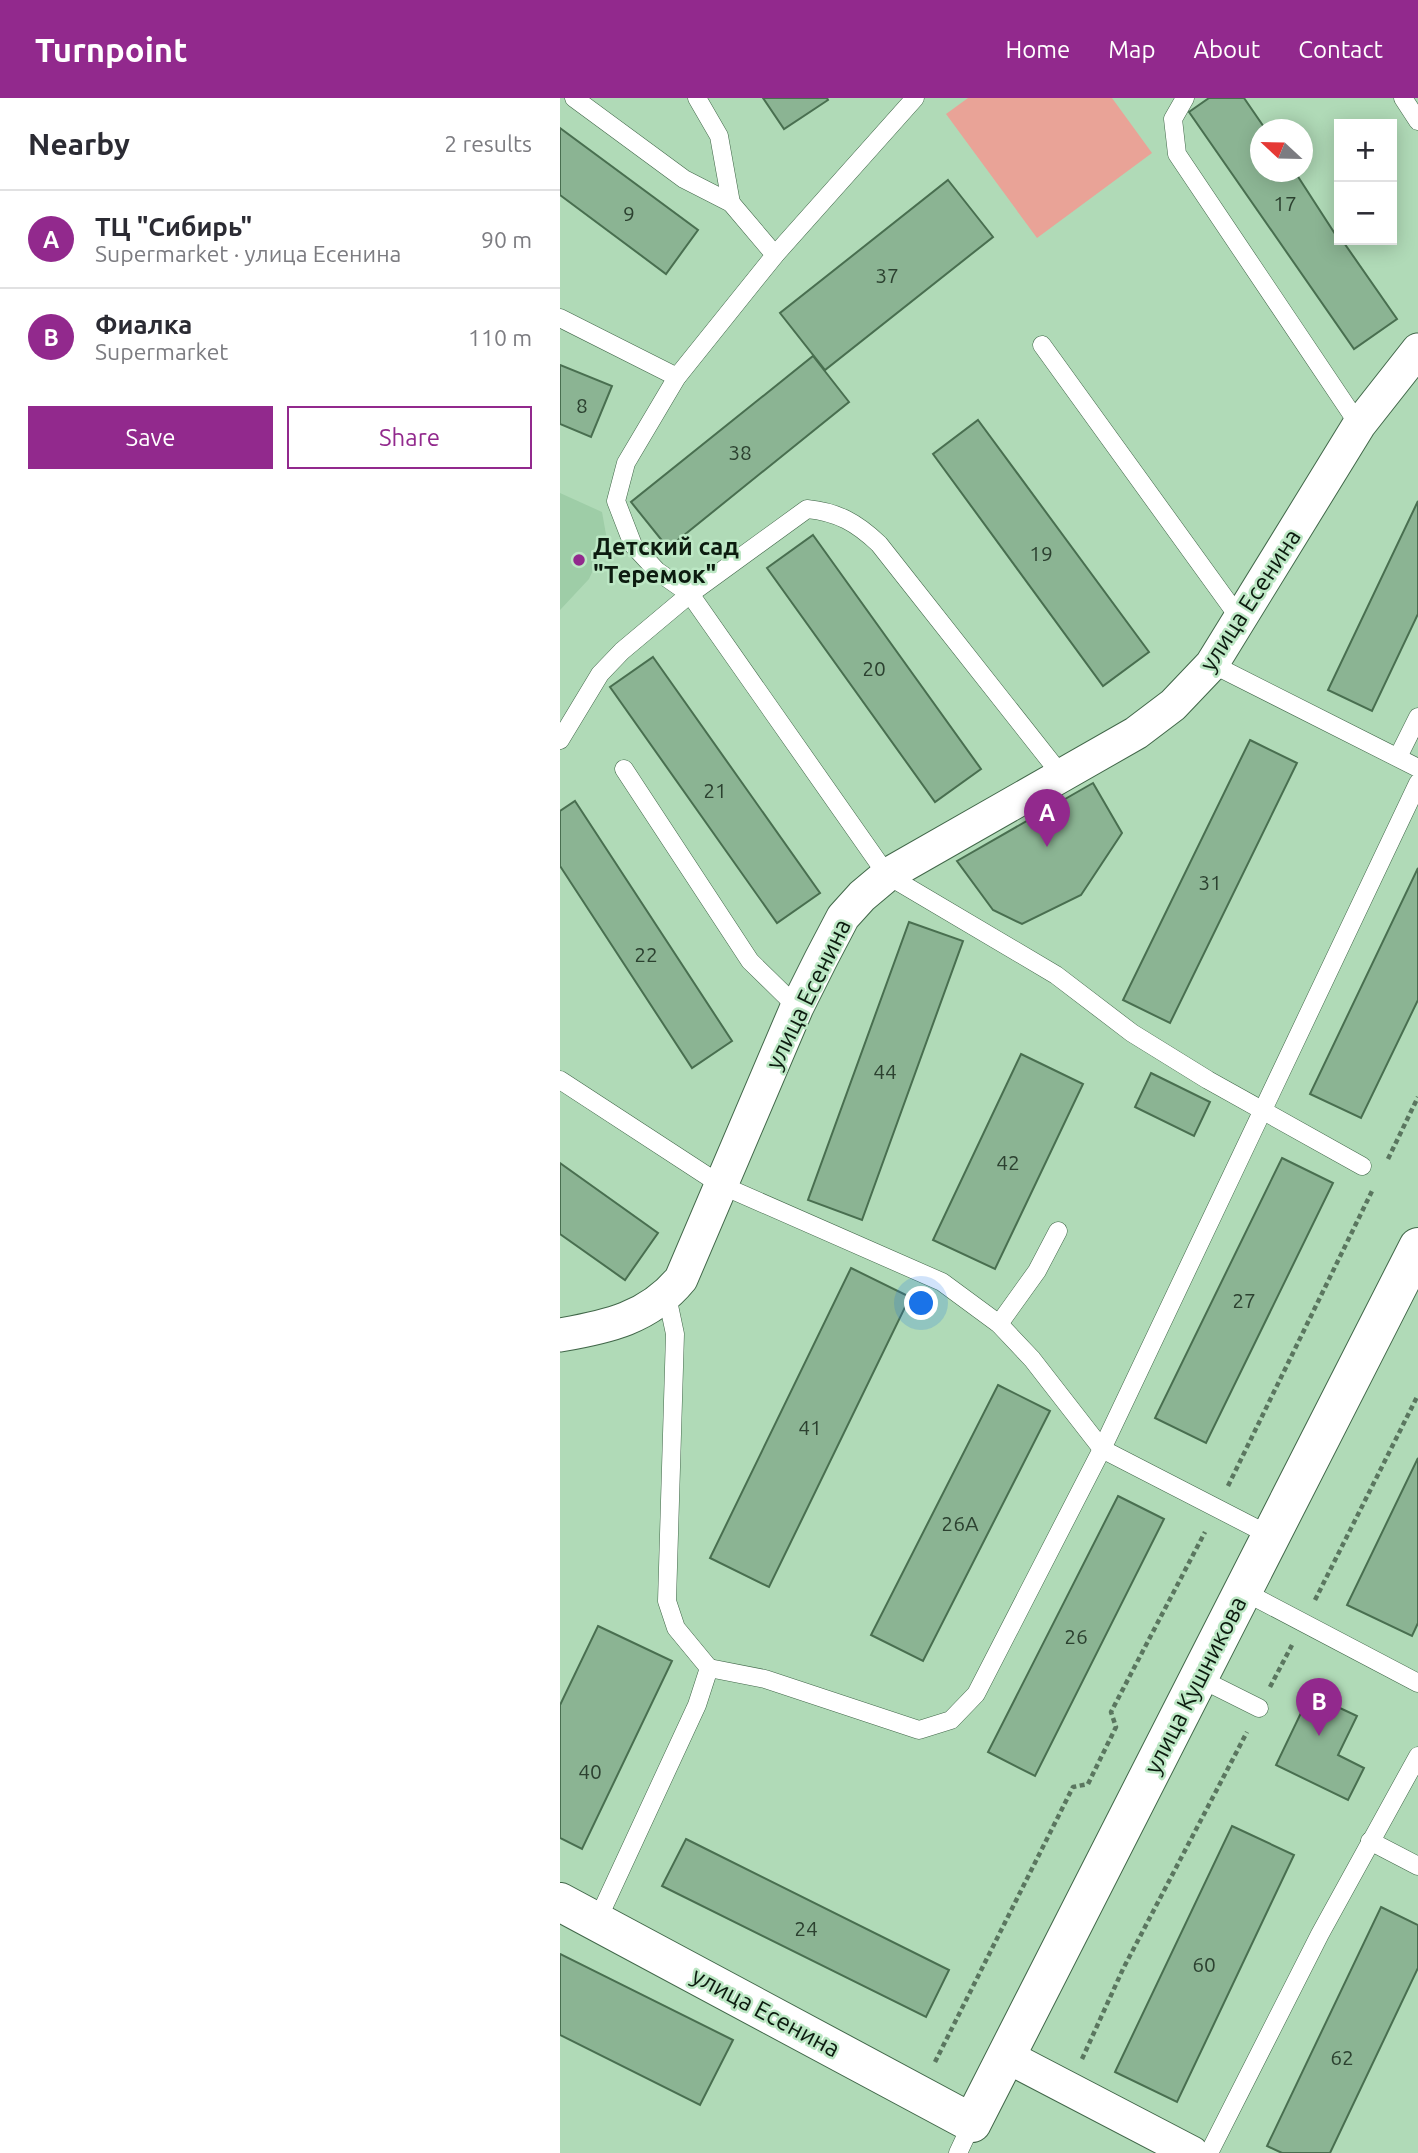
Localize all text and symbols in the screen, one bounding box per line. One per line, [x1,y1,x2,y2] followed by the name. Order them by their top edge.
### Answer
[35,31,187,68] text: Turnpoint
[1005,36,1070,63] text: Home
[1108,36,1155,63] text: Map
[1193,36,1260,63] text: About
[1298,36,1383,63] text: Contact
[1250,119,1313,182] north arrow
[1334,119,1397,245] map controls
[1334,119,1397,182] button: +
[28,127,130,161] text: Nearby
[444,131,532,156] text: 2 results
[1334,182,1397,245] button: −
[1273,191,1297,215] house number: 17
[623,201,635,225] house number: 9
[95,212,252,241] text: ТЦ "Сибирь"
[43,227,59,252] text: A
[481,227,532,252] text: 90 m
[95,241,401,266] text: Supermarket · улица Есенина
[875,263,899,287] house number: 37
[95,310,192,339] text: Фиалка
[43,325,59,350] text: B
[468,325,532,350] text: 110 m
[95,339,228,364] text: Supermarket
[576,393,588,417] house number: 8
[28,406,273,469] button: Save
[287,406,532,469] button: Share
[728,440,752,464] house number: 38
[1194,524,1306,676] street label: улица Есенина
[593,533,739,588] place label: Детский сад "Теремок"
[1029,541,1053,565] house number: 19
[571,552,587,568] marker: Детский сад "Теремок"
[862,656,886,680] house number: 20
[703,778,727,802] house number: 21
[1024,789,1070,847] pin: A
[1198,870,1222,894] house number: 31
[760,915,856,1073] street label: улица Есенина
[634,942,658,966] house number: 22
[873,1059,897,1083] house number: 44
[996,1150,1020,1174] house number: 42
[904,1286,938,1320] your location
[1232,1288,1256,1312] house number: 27
[798,1415,822,1439] house number: 41
[941,1511,979,1535] house number: 26А
[1139,1592,1251,1778] street label: улица Кушникова
[1064,1624,1088,1648] house number: 26
[1296,1678,1342,1736] pin: B
[578,1759,602,1783] house number: 40
[794,1916,818,1940] house number: 24
[1192,1952,1216,1976] house number: 60
[687,1962,845,2062] street label: улица Есенина
[1330,2045,1354,2069] house number: 62

